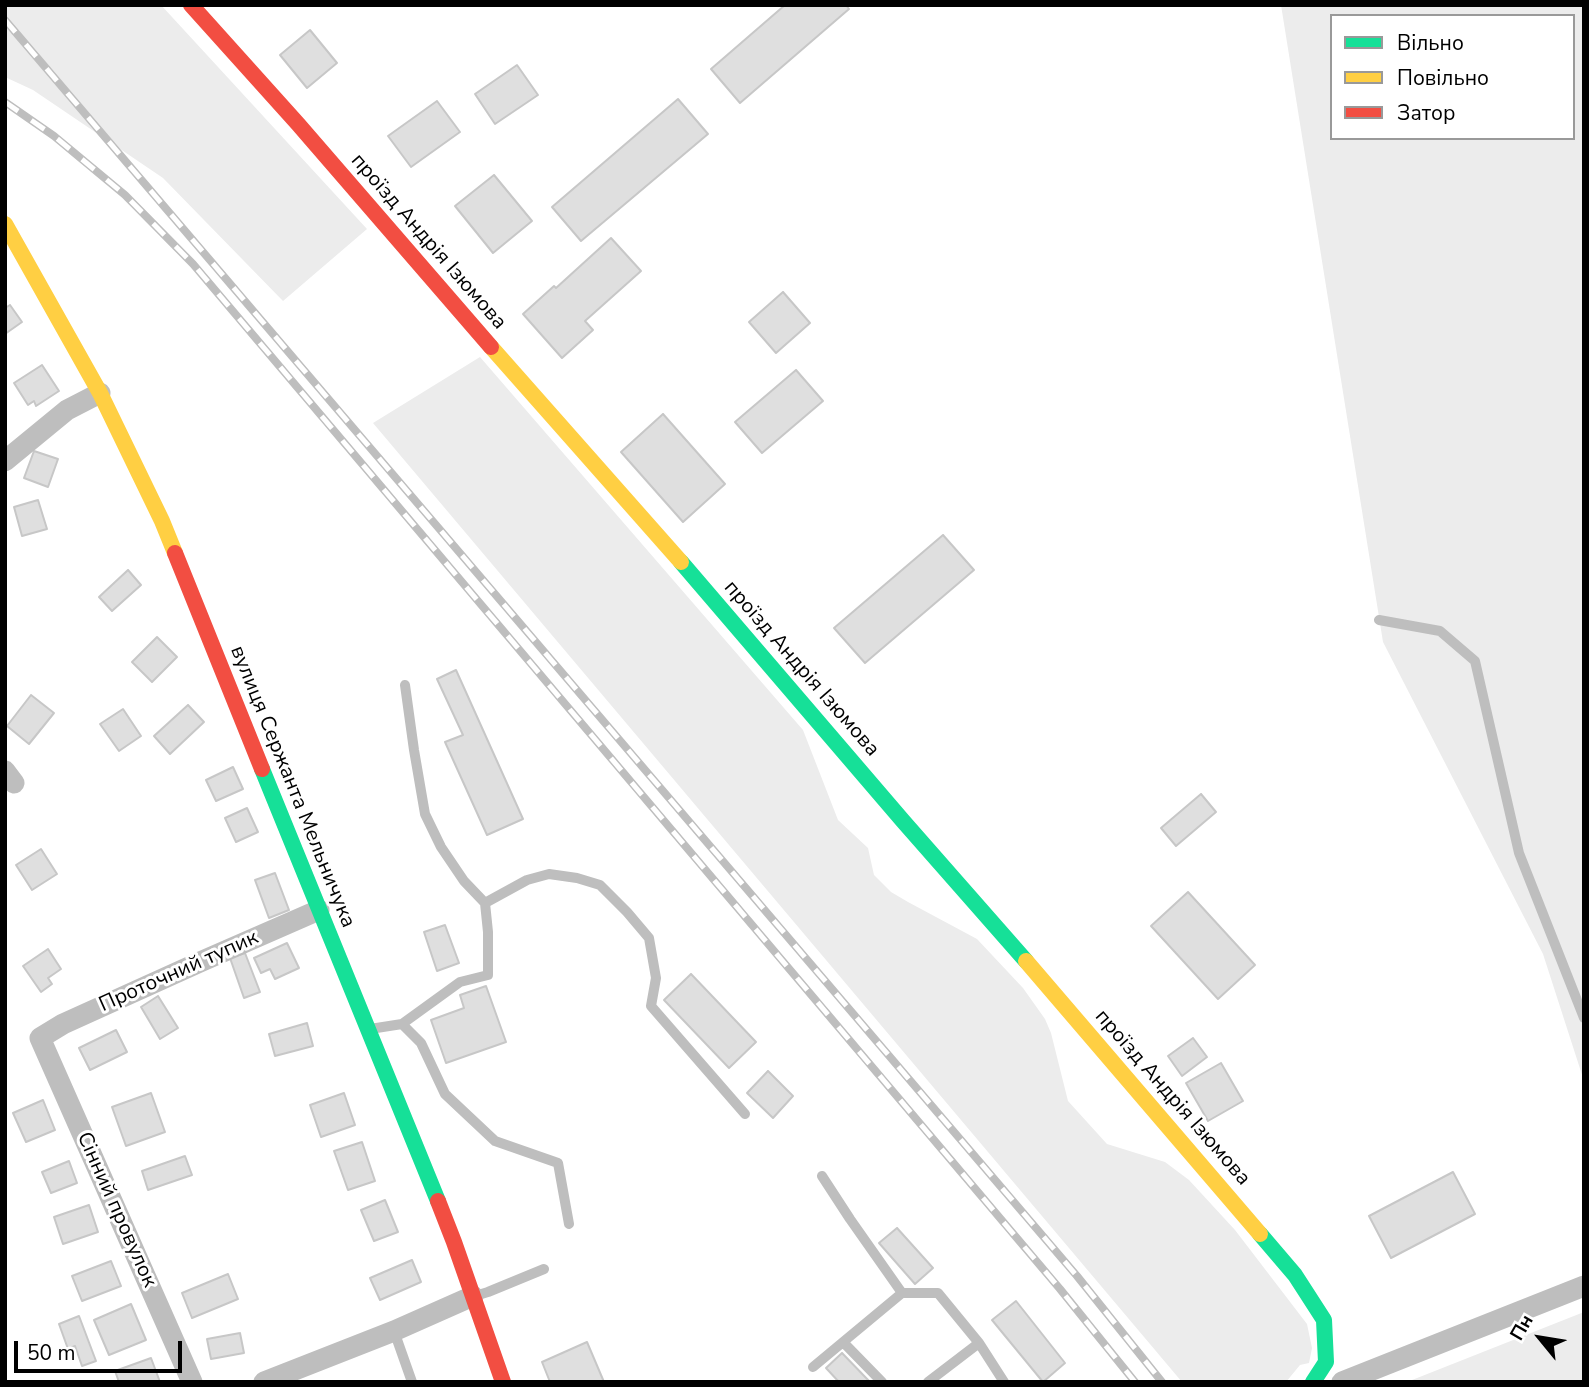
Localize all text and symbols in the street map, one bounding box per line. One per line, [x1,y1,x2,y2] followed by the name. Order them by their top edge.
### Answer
[1330,14,1575,140] legend
[1397,29,1464,57] text: Вільно
[1397,64,1489,92] text: Повільно
[1397,99,1455,127] text: Затор
[345,149,511,335] street label: проїзд Андрія Ізюмова
[718,576,884,762] street label: проїзд Андрія Ізюмова
[224,642,360,932] street label: вулиця Сержанта Мельничука
[96,926,262,1018] street label: Проточний тупик
[1089,1005,1255,1191] street label: проїзд Андрія Ізюмова
[70,1128,162,1292] street label: Сінний провулок
[1505,1303,1575,1373] north arrow
[1504,1310,1540,1345] text: Пн
[18,1328,186,1372] scale bar
[27,1339,76,1367] text: 50 m

